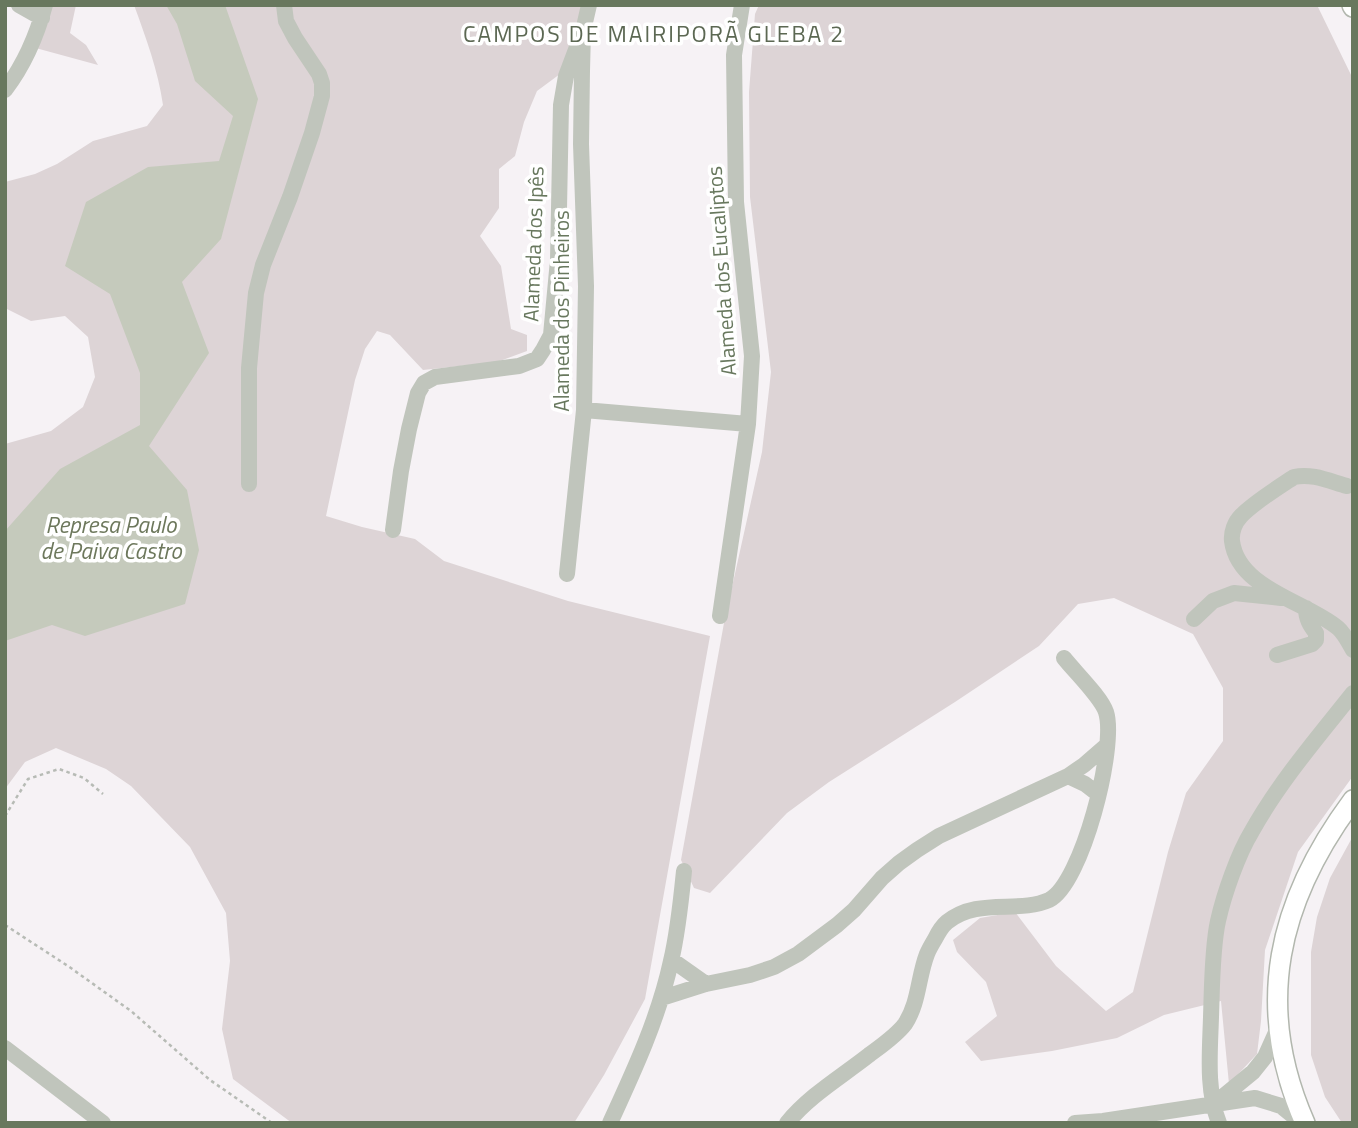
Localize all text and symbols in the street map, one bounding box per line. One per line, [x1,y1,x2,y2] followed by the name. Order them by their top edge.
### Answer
[463,16,845,51] district label: CAMPOS DE MAIRIPORÃ GLEBA 2
[698,165,744,377] street label: Alameda dos Eucaliptos
[514,166,552,322] street label: Alameda dos Ipês
[545,210,577,412] street label: Alameda dos Pinheiros
[40,507,182,568] water label: Represa Paulo de Paiva Castro

